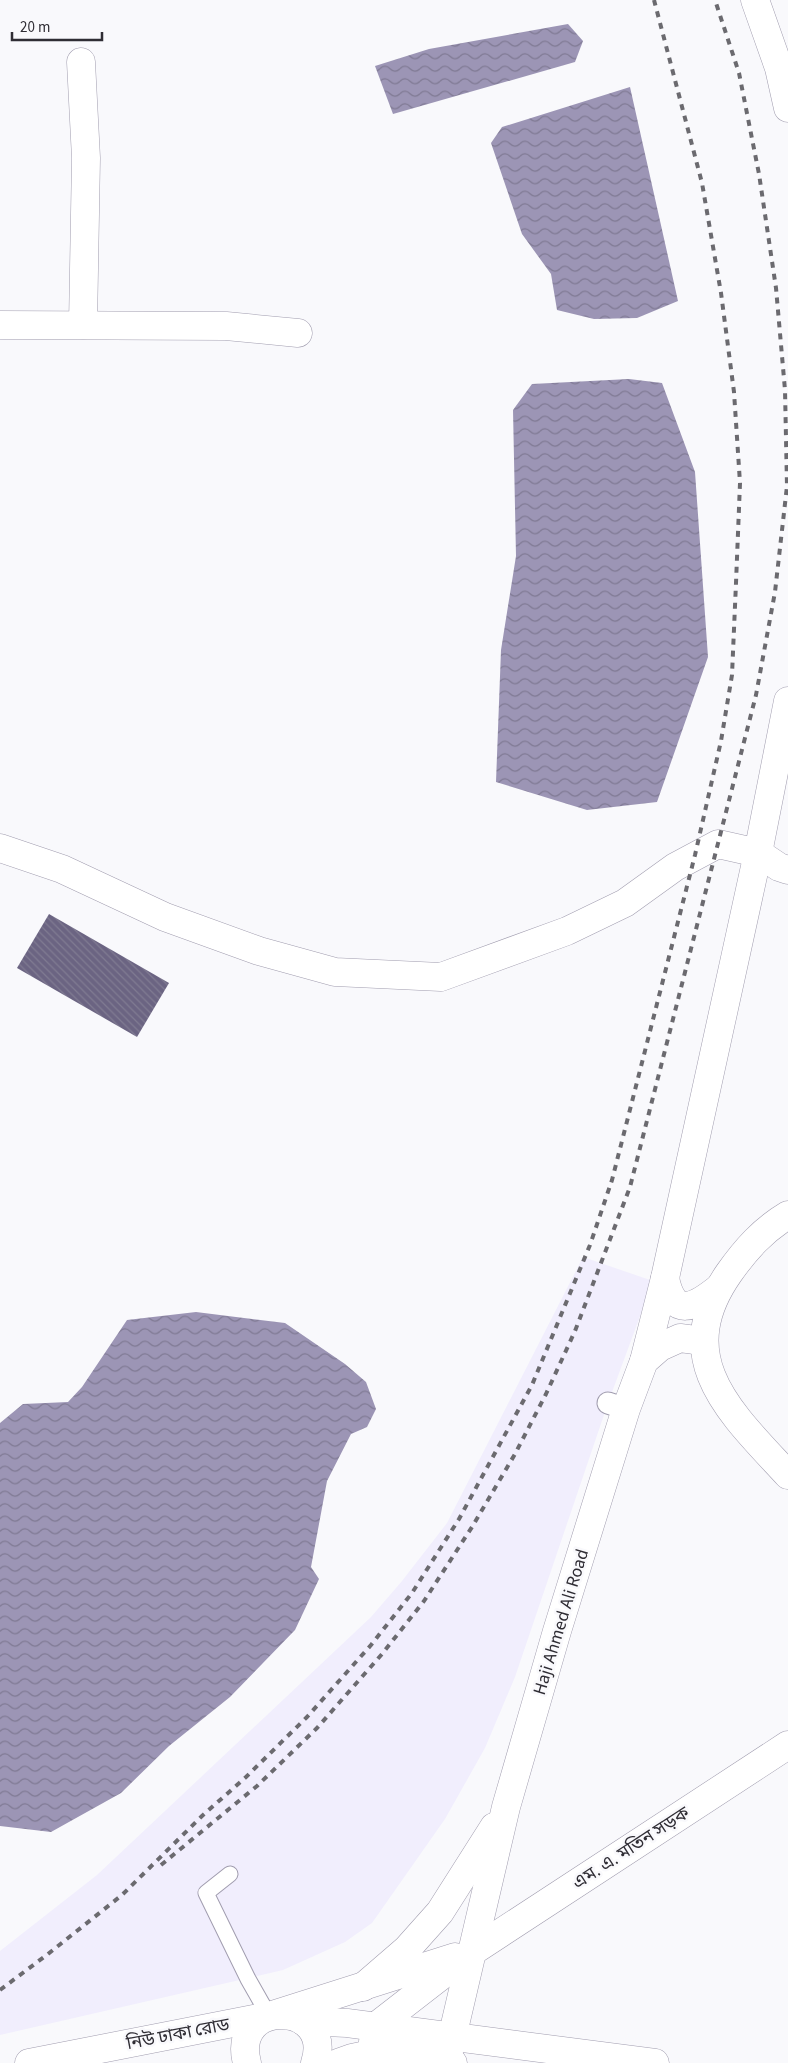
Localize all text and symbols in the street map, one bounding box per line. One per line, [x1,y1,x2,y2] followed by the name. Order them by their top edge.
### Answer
[12,10,102,42] scale bar
[20,17,50,38] text: 20 m
[527,1546,595,1698] street label: Haji Ahmed Ali Road
[568,1800,695,1895] street label: এম. এ. মতিন সড়ক
[123,2012,232,2056] street label: নিউ ঢাকা রোড

